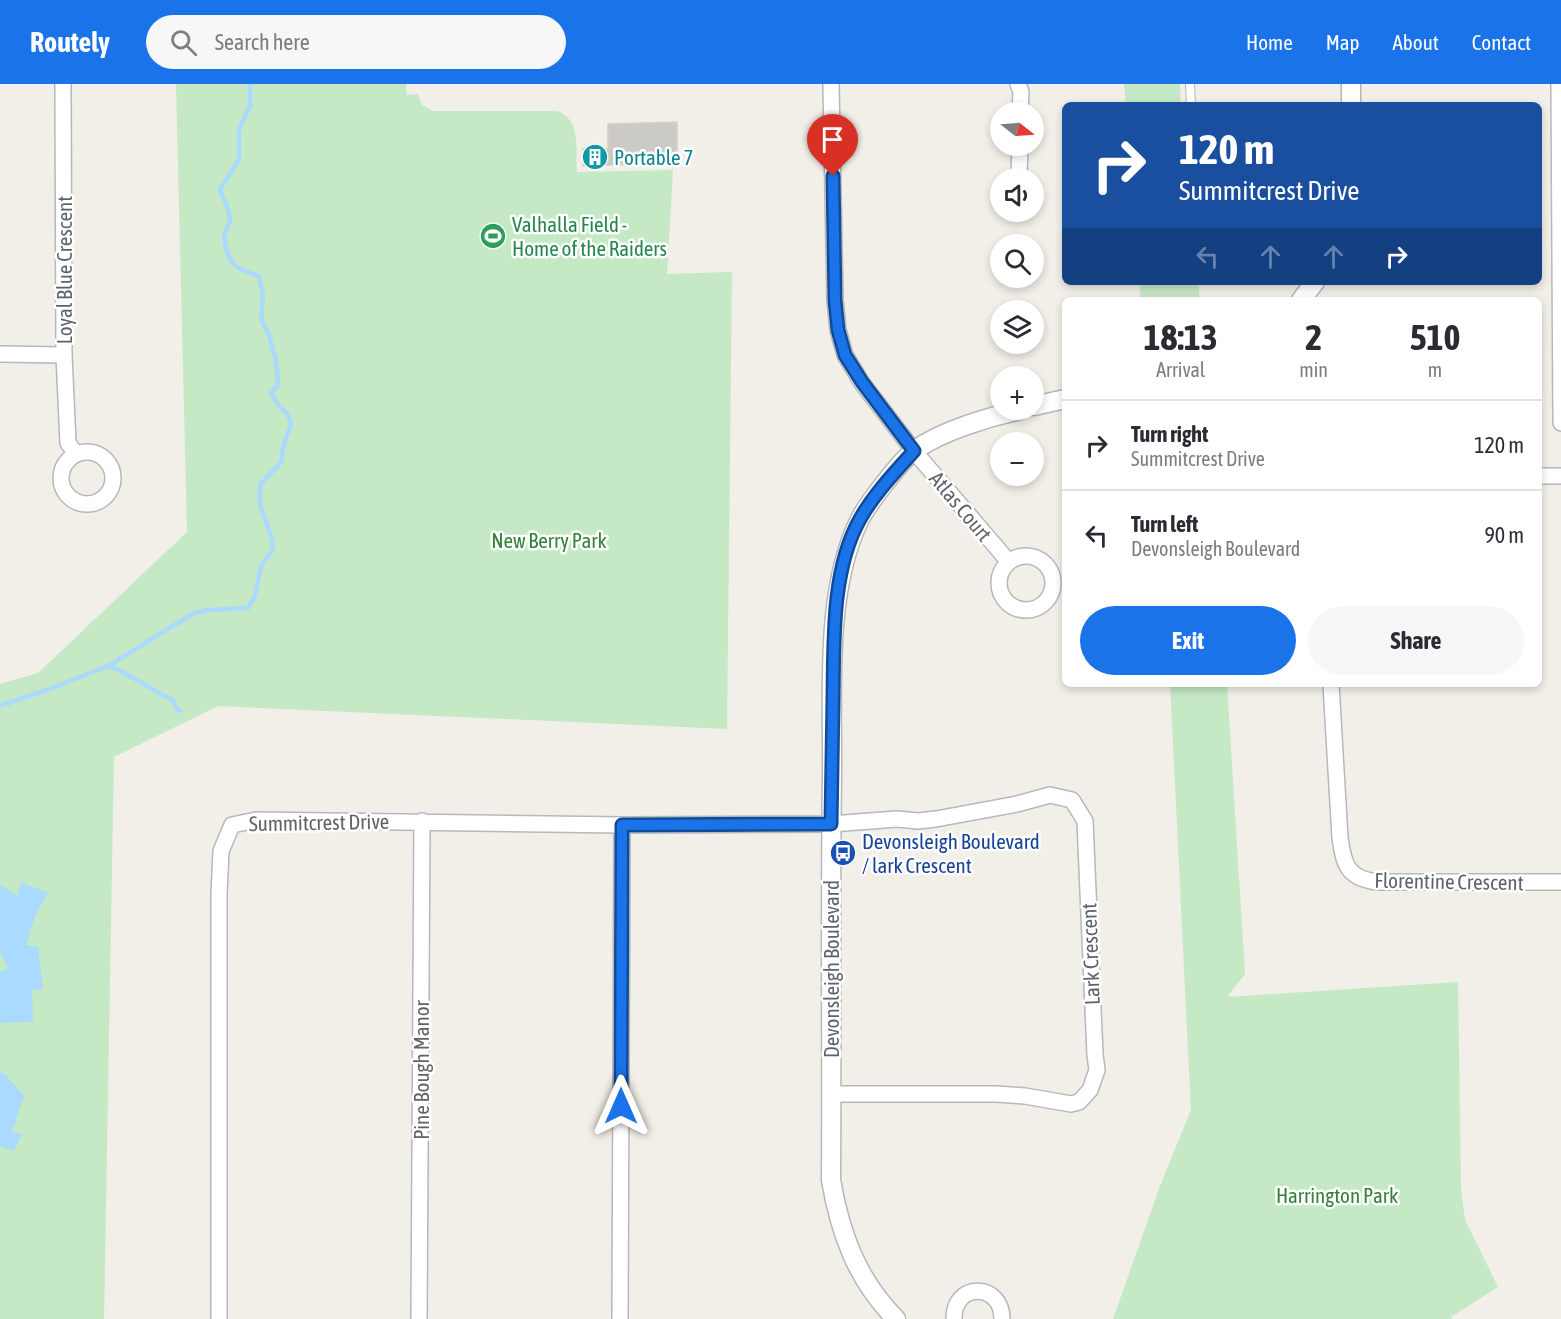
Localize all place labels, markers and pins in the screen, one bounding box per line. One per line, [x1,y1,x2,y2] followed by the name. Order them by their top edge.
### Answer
[807,114,858,176] pin
[580,142,610,172] building icon: Portable 7
[614,145,693,169] place label: Portable 7
[512,212,667,260] place label: Valhalla Field - Home of the Raiders
[478,221,508,251] sports icon: Valhalla Field - Home of the Raiders
[862,829,1040,877] place label: Devonsleigh Boulevard / lark Crescent
[828,838,858,868] bus stop icon: Devonsleigh Boulevard / lark Crescent

